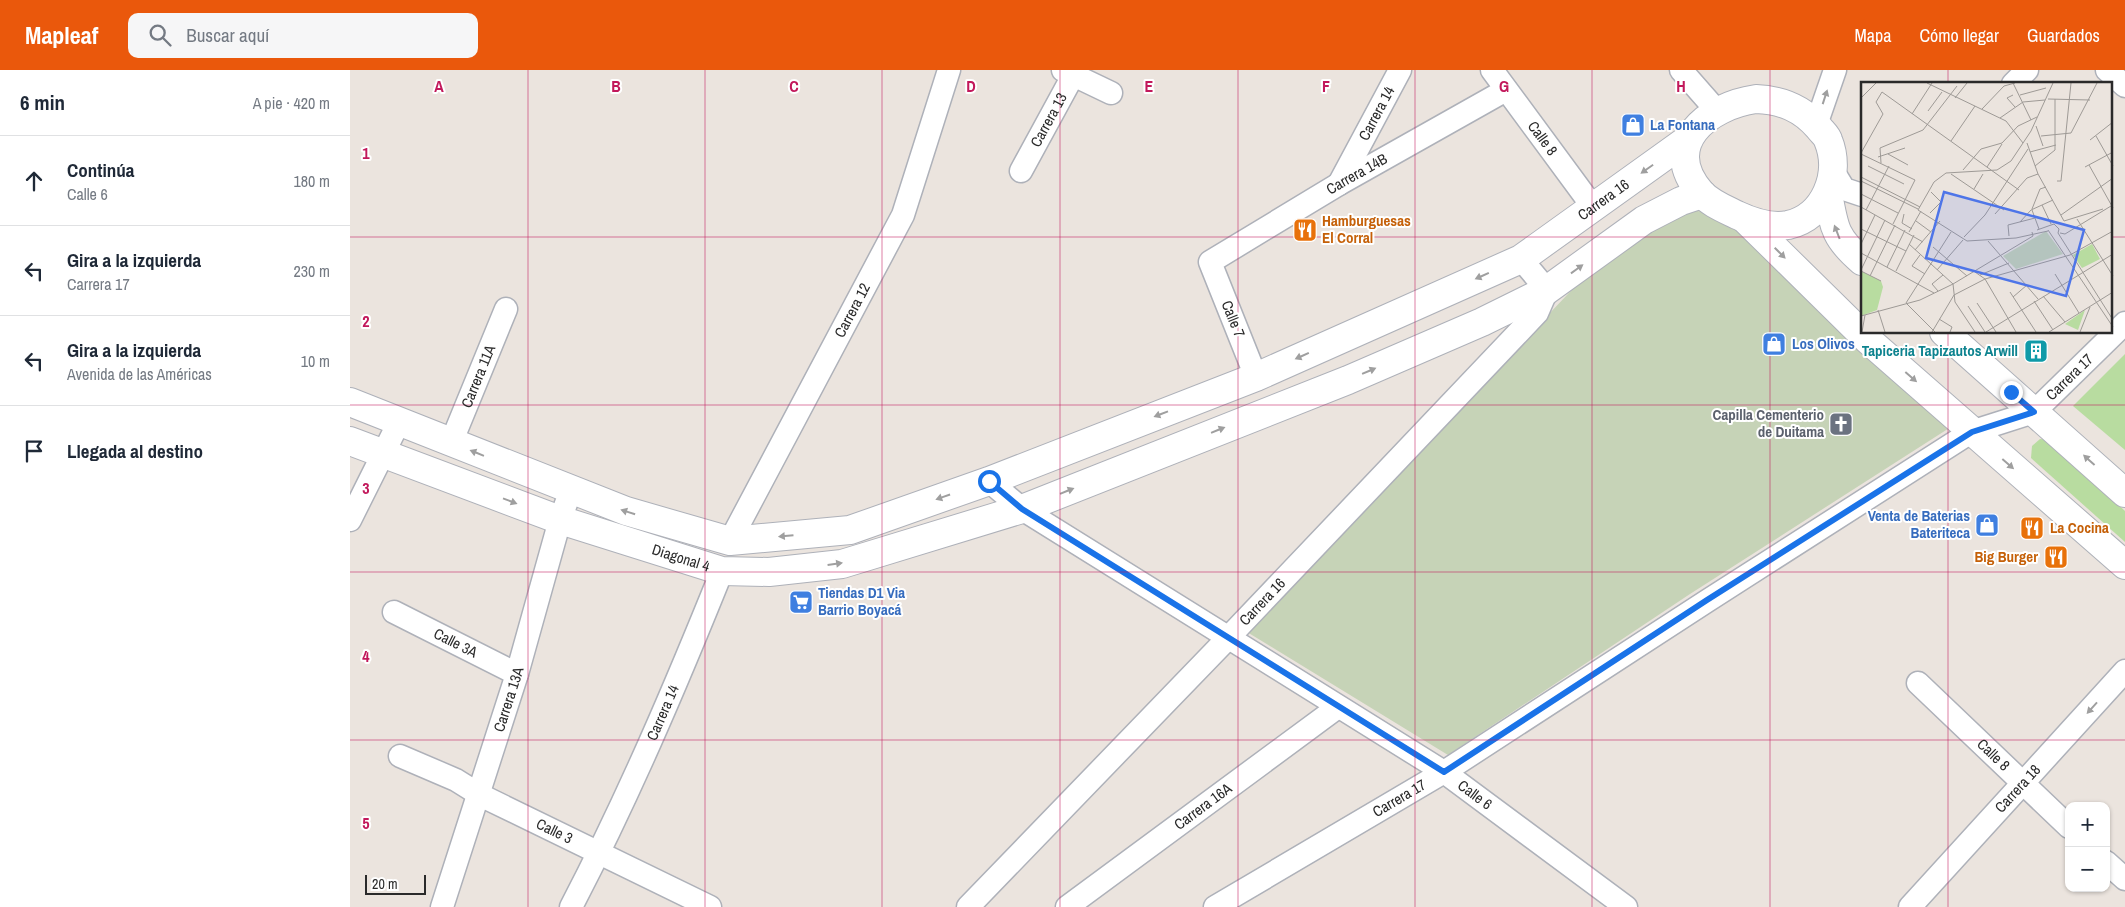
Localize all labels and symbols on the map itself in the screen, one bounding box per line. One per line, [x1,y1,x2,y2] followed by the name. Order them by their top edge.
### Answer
[434,75,444,97] text: A
[611,75,621,97] text: B
[789,75,799,97] text: C
[966,75,976,97] text: D
[1145,75,1154,97] text: E
[1322,75,1330,97] text: F
[1499,75,1509,97] text: G
[1676,75,1686,97] text: H
[1353,82,1400,144] street label: Carrera 14
[1861,82,2112,334] inset map
[1025,89,1072,151] street label: Carrera 13
[1822,90,1829,105] one-way arrow
[1620,112,1646,138] shop icon: La Fontana
[1650,114,1715,135] place label: La Fontana
[1523,116,1563,160] street label: Calle 8
[362,142,370,164] text: 1
[1322,148,1391,199] street label: Carrera 14B
[1640,164,1654,174] one-way arrow
[1573,174,1633,225] street label: Carrera 16
[1322,210,1411,248] place label: Hamburguesas El Corral
[1292,217,1318,243] restaurant icon: Hamburguesas El Corral
[1833,224,1841,239] one-way arrow
[1774,247,1786,259] one-way arrow
[1571,264,1584,274] one-way arrow
[1475,273,1489,281] one-way arrow
[829,279,875,341] street label: Carrera 12
[1217,297,1250,341] street label: Calle 7
[362,310,370,332] text: 2
[1761,331,1787,357] shop icon: Los Olivos
[1792,333,1855,354] place label: Los Olivos
[2023,338,2049,364] building icon: Tapiceria Tapizautos Arwill
[1862,340,2018,361] place label: Tapiceria Tapizautos Arwill
[456,341,500,411] street label: Carrera 11A
[2041,349,2098,405] street label: Carrera 17
[1295,353,1309,361] one-way arrow
[1362,366,1376,374] one-way arrow
[1904,371,1916,383] one-way arrow
[2000,381,2023,404] route end
[1713,404,1824,442] place label: Capilla Cementerio de Duitama
[1153,410,1168,418] one-way arrow
[1828,411,1854,437] church icon: Capilla Cementerio de Duitama
[1211,426,1226,434] one-way arrow
[469,449,484,457] one-way arrow
[2083,454,2095,466] one-way arrow
[2002,458,2014,470] one-way arrow
[978,470,1001,493] route start
[362,477,370,499] text: 3
[1060,487,1075,495] one-way arrow
[935,494,950,502] one-way arrow
[502,498,517,505] one-way arrow
[1868,505,1970,543] place label: Venta de Baterias Bateriteca
[620,507,635,515] one-way arrow
[1974,512,2000,538] shop icon: Venta de Baterias Bateriteca
[2019,515,2045,541] restaurant icon: La Cocina
[2050,517,2109,538] place label: La Cocina
[778,532,794,540] one-way arrow
[649,539,713,577] street label: Diagonal 4
[2043,544,2069,570] restaurant icon: Big Burger
[1974,546,2038,567] place label: Big Burger
[828,560,844,568] one-way arrow
[1234,573,1290,630] street label: Carrera 16
[818,582,905,620] place label: Tiendas D1 Via Barrio Boyacá
[788,589,814,615] supermarket icon: Tiendas D1 Via Barrio Boyacá
[430,623,482,663] street label: Calle 3A
[362,645,370,667] text: 4
[488,664,529,734] street label: Carrera 13A
[641,681,684,744] street label: Carrera 14
[2086,701,2098,713] one-way arrow
[1972,734,2015,775] street label: Calle 8
[1990,759,2045,817] street label: Carrera 18
[1368,774,1430,822] street label: Carrera 17
[1454,775,1497,814] street label: Calle 6
[1169,777,1237,835] street label: Carrera 16A
[362,812,370,834] text: 5
[533,813,577,849] street label: Calle 3
[365,872,426,895] scale bar

